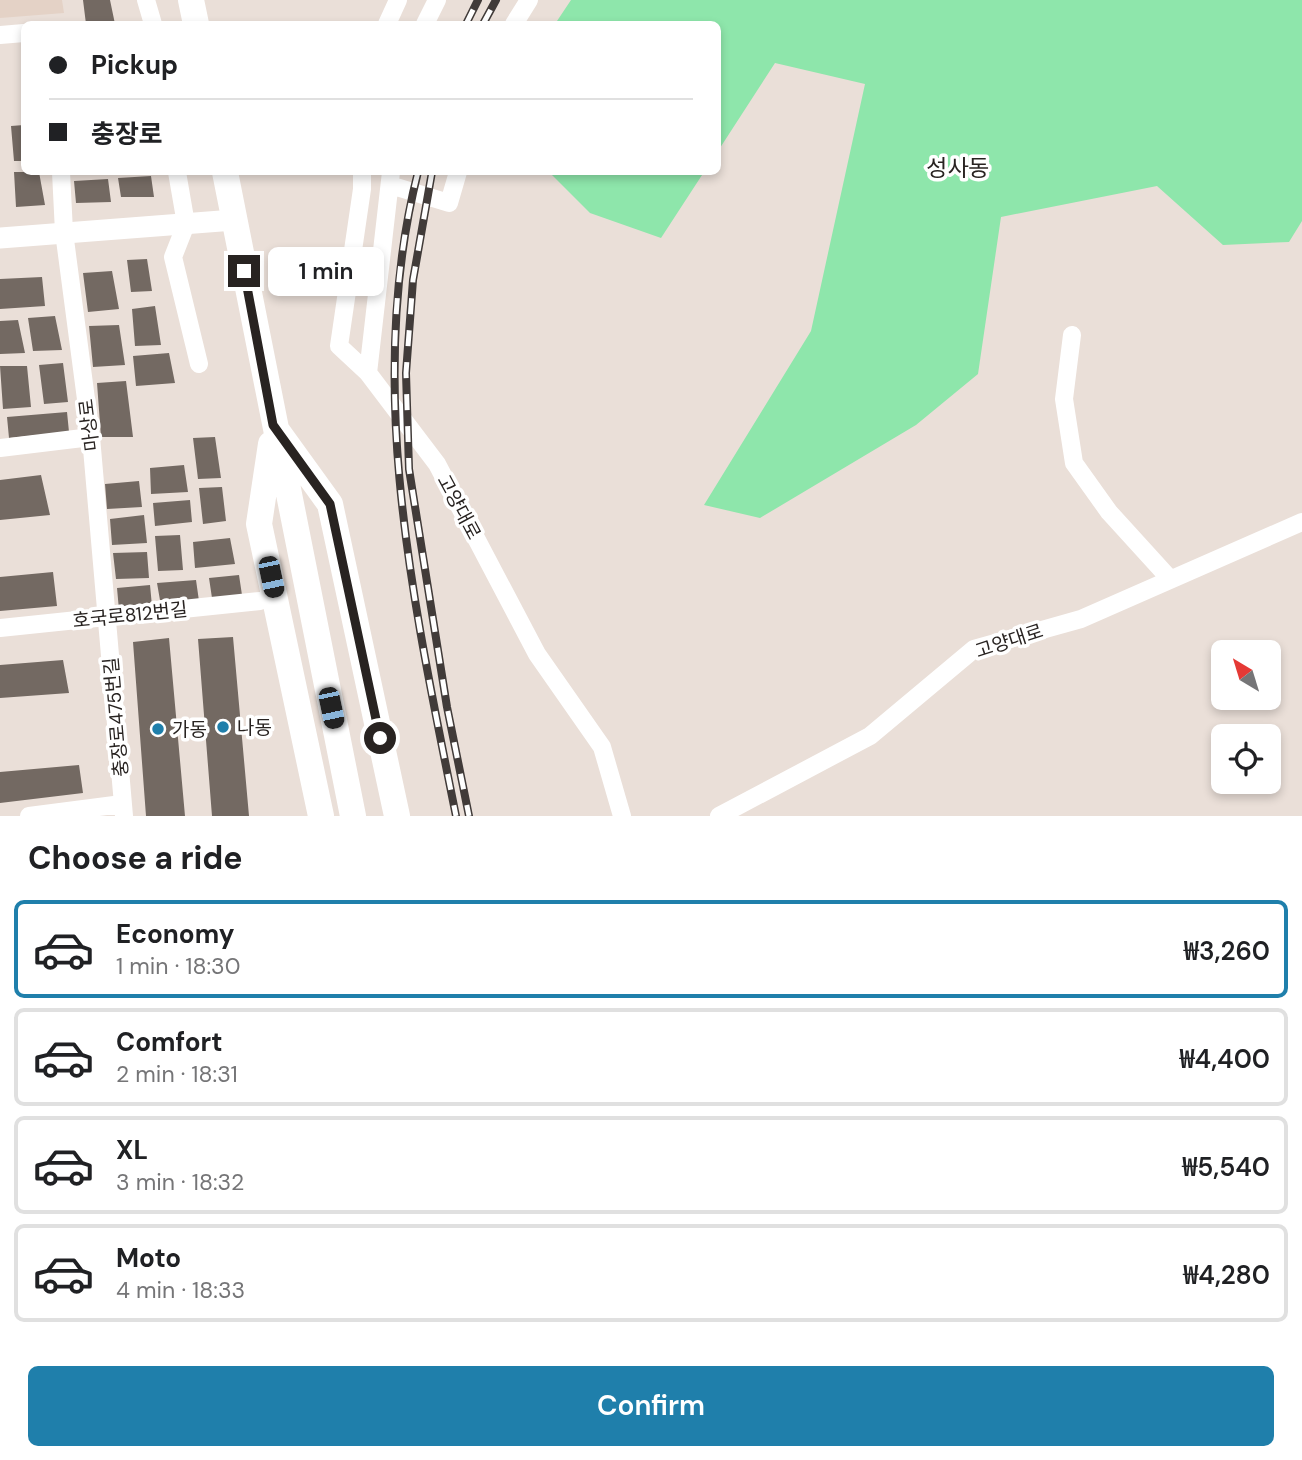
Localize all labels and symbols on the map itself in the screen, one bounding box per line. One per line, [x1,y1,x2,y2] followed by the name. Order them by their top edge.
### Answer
[926,153,990,183] district label: 성사동
[268,246,384,296] callout: 1 min
[228,255,260,287] route end
[73,397,105,453] street label: 마상로
[432,470,486,544] street label: 고양대로
[257,554,286,600] car
[71,597,189,633] street label: 호국로812번길
[972,618,1046,664] street label: 고양대로
[1211,640,1281,710] north arrow
[98,656,134,778] street label: 충장로475번길
[317,685,346,731] car
[237,715,272,740] place label: 나동
[172,717,207,742] place label: 가동
[215,719,231,735] marker: 나동
[150,721,166,737] marker: 가동
[364,722,396,754] route start

